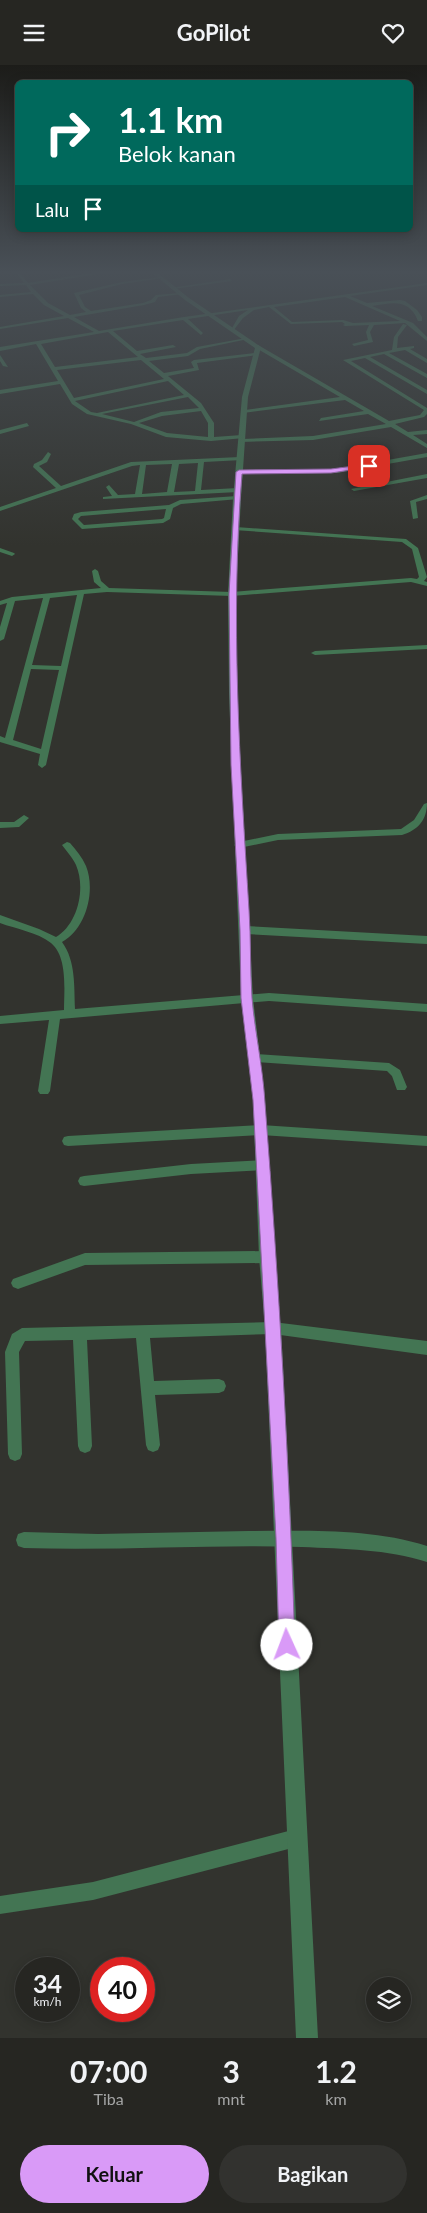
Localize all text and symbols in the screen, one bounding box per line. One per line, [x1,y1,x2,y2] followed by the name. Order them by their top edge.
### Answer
[20,19,48,47] icon: menu
[177,19,250,46] text: GoPilot
[379,19,407,47] icon: heart
[118,98,223,140] text: 1.1 km
[35,100,100,165] icon: right
[118,140,236,167] text: Belok kanan
[79,195,107,223] icon: arrive
[35,198,69,221] text: Lalu
[348,445,390,487] pin
[355,452,383,480] icon: arrive
[260,1618,312,1670] position arrow
[90,1957,155,2022] speed limit sign: 40
[33,1968,62,1998] text: 34
[366,1977,411,2022] map controls
[366,1977,411,2022] button: layers
[33,1994,62,2009] text: km/h
[70,2053,147,2089] text: 07:00
[222,2053,240,2089] text: 3
[315,2053,357,2089] text: 1.2
[94,2089,124,2108] text: Tiba
[217,2089,245,2108] text: mnt
[325,2089,347,2108] text: km
[20,2145,209,2203] button: Keluar
[219,2145,407,2203] button: Bagikan

